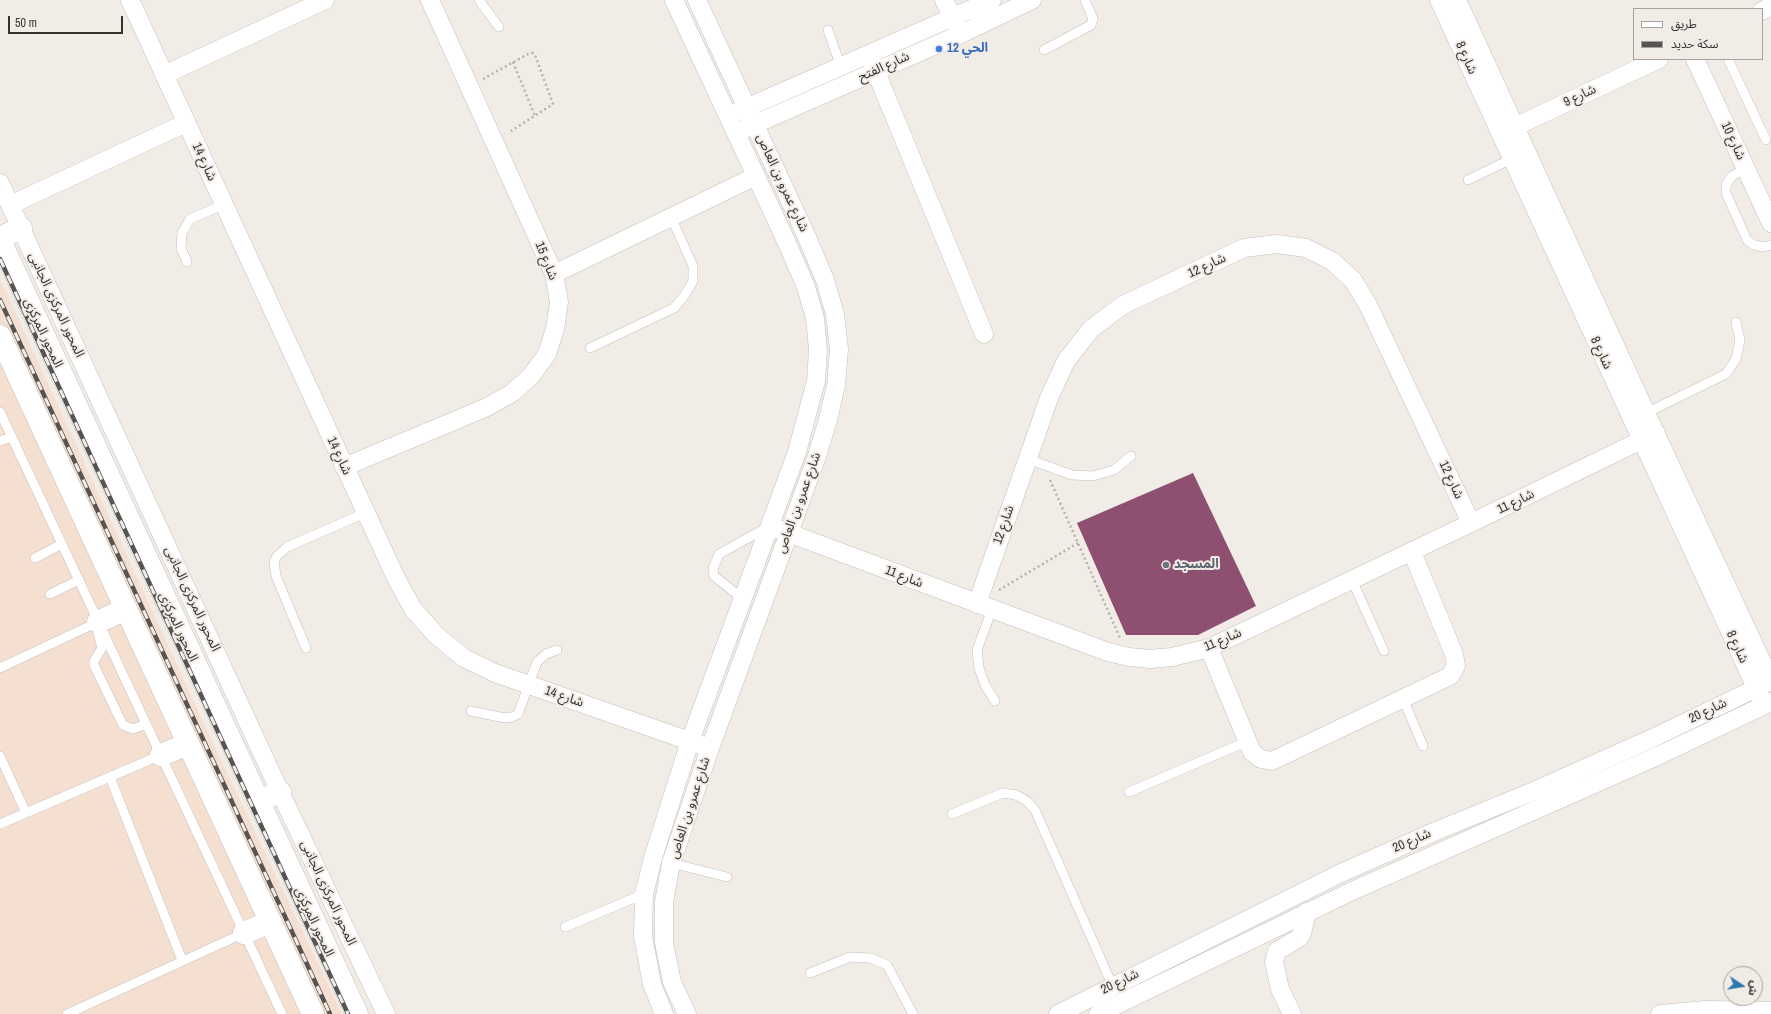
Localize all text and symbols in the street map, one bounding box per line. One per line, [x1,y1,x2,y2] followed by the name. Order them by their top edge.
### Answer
[10,8,125,34] scale bar
[1633,8,1763,60] legend
[15,15,37,31] text: 50 m
[1671,16,1697,32] text: طريق
[1671,36,1719,52] text: سكة حديد
[1452,39,1480,77] street label: شارع 8
[947,41,988,57] place label: الحي 12
[934,44,944,54] marker: الحي 12
[856,49,912,85] street label: شارع الفتح
[1561,82,1599,110] street label: شارع 9
[1717,120,1749,162] street label: شارع 10
[752,132,812,234] street label: شارع عمرو بن العاص
[188,141,220,183] street label: شارع 14
[531,239,561,283] street label: شارع 15
[25,250,87,360] street label: المحور المركزى الجانبى
[1186,250,1228,282] street label: شارع 12
[20,296,66,370] street label: المحور المركزى
[1587,334,1615,372] street label: شارع 8
[323,435,355,477] street label: شارع 14
[774,450,824,556] street label: شارع عمرو بن العاص
[1435,459,1467,501] street label: شارع 12
[1495,486,1537,518] street label: شارع 11
[990,503,1018,547] street label: شارع 12
[161,544,223,654] street label: المحور المركزى الجانبى
[1174,557,1219,573] place label: المسجد
[1161,560,1171,570] marker: المسجد
[883,563,925,591] street label: شارع 11
[155,590,201,664] street label: المحور المركزى
[1202,625,1244,655] street label: شارع 11
[1723,628,1751,666] street label: شارع 8
[542,683,586,711] street label: شارع 14
[1687,695,1729,727] street label: شارع 20
[666,755,714,861] street label: شارع عمرو بن العاص
[1390,826,1434,856] street label: شارع 20
[297,838,359,948] street label: المحور المركزى الجانبى
[291,885,337,959] street label: المحور المركزى
[1099,966,1141,998] street label: شارع 20
[1723,966,1763,1006] north arrow
[1745,979,1762,997] text: ش

